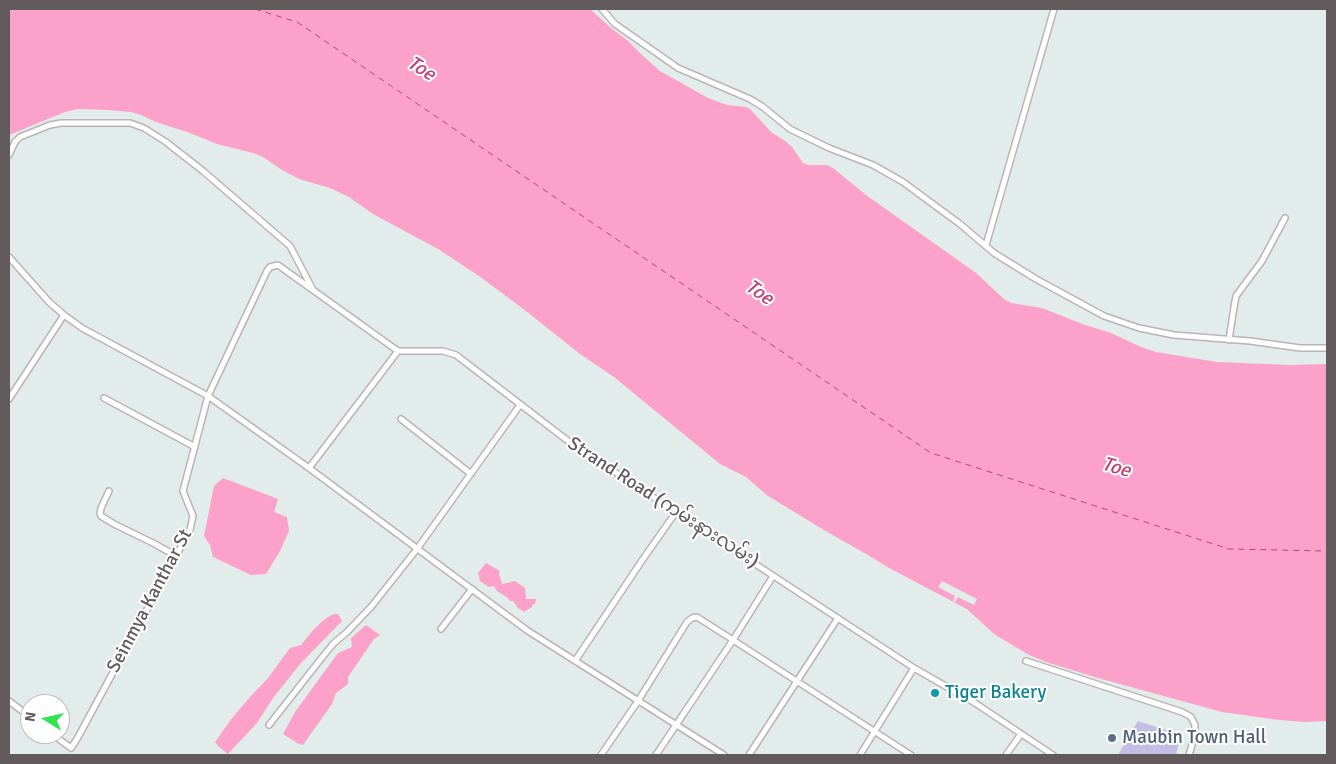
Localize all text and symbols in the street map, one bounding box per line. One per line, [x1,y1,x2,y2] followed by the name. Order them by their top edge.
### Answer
[403,51,439,87] water label: Toe
[740,275,778,311] water label: Toe
[563,433,763,573] street label: Strand Road (ကမ်းနားလမ်း)
[1099,453,1133,483] water label: Toe
[103,525,197,677] street label: Seinmya Kanthar St
[945,682,1046,704] place label: Tiger Bakery
[929,687,941,699] marker: Tiger Bakery
[20,694,70,744] north arrow
[22,711,40,723] text: N
[1122,727,1266,749] place label: Maubin Town Hall
[1106,732,1118,744] marker: Maubin Town Hall

